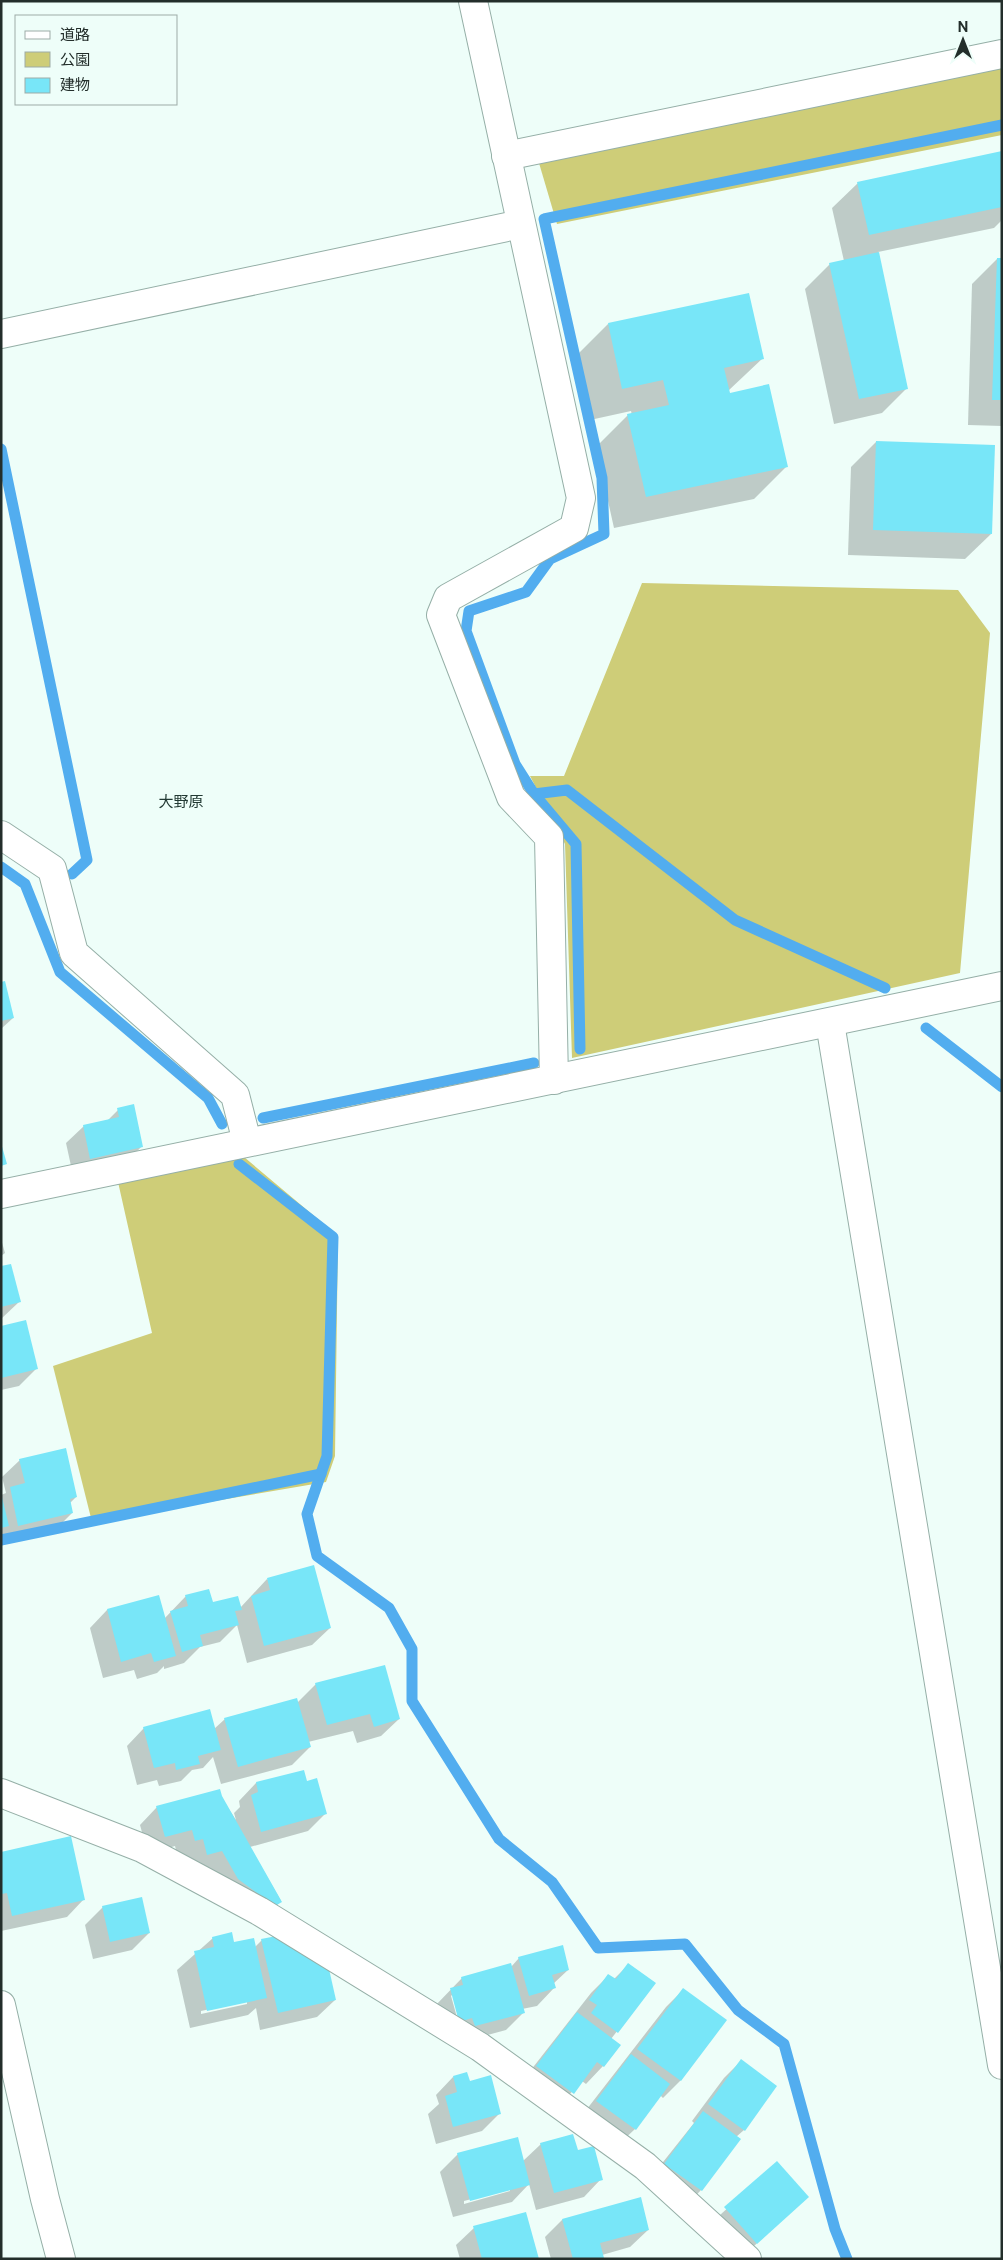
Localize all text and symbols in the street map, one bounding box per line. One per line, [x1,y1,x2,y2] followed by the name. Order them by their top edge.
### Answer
[15,15,178,105] legend
[938,15,988,65] north arrow
[958,19,968,35] text: N
[60,26,90,43] text: 道路
[60,51,90,68] text: 公園
[60,76,90,93] text: 建物
[158,793,204,810] district label: 大野原

